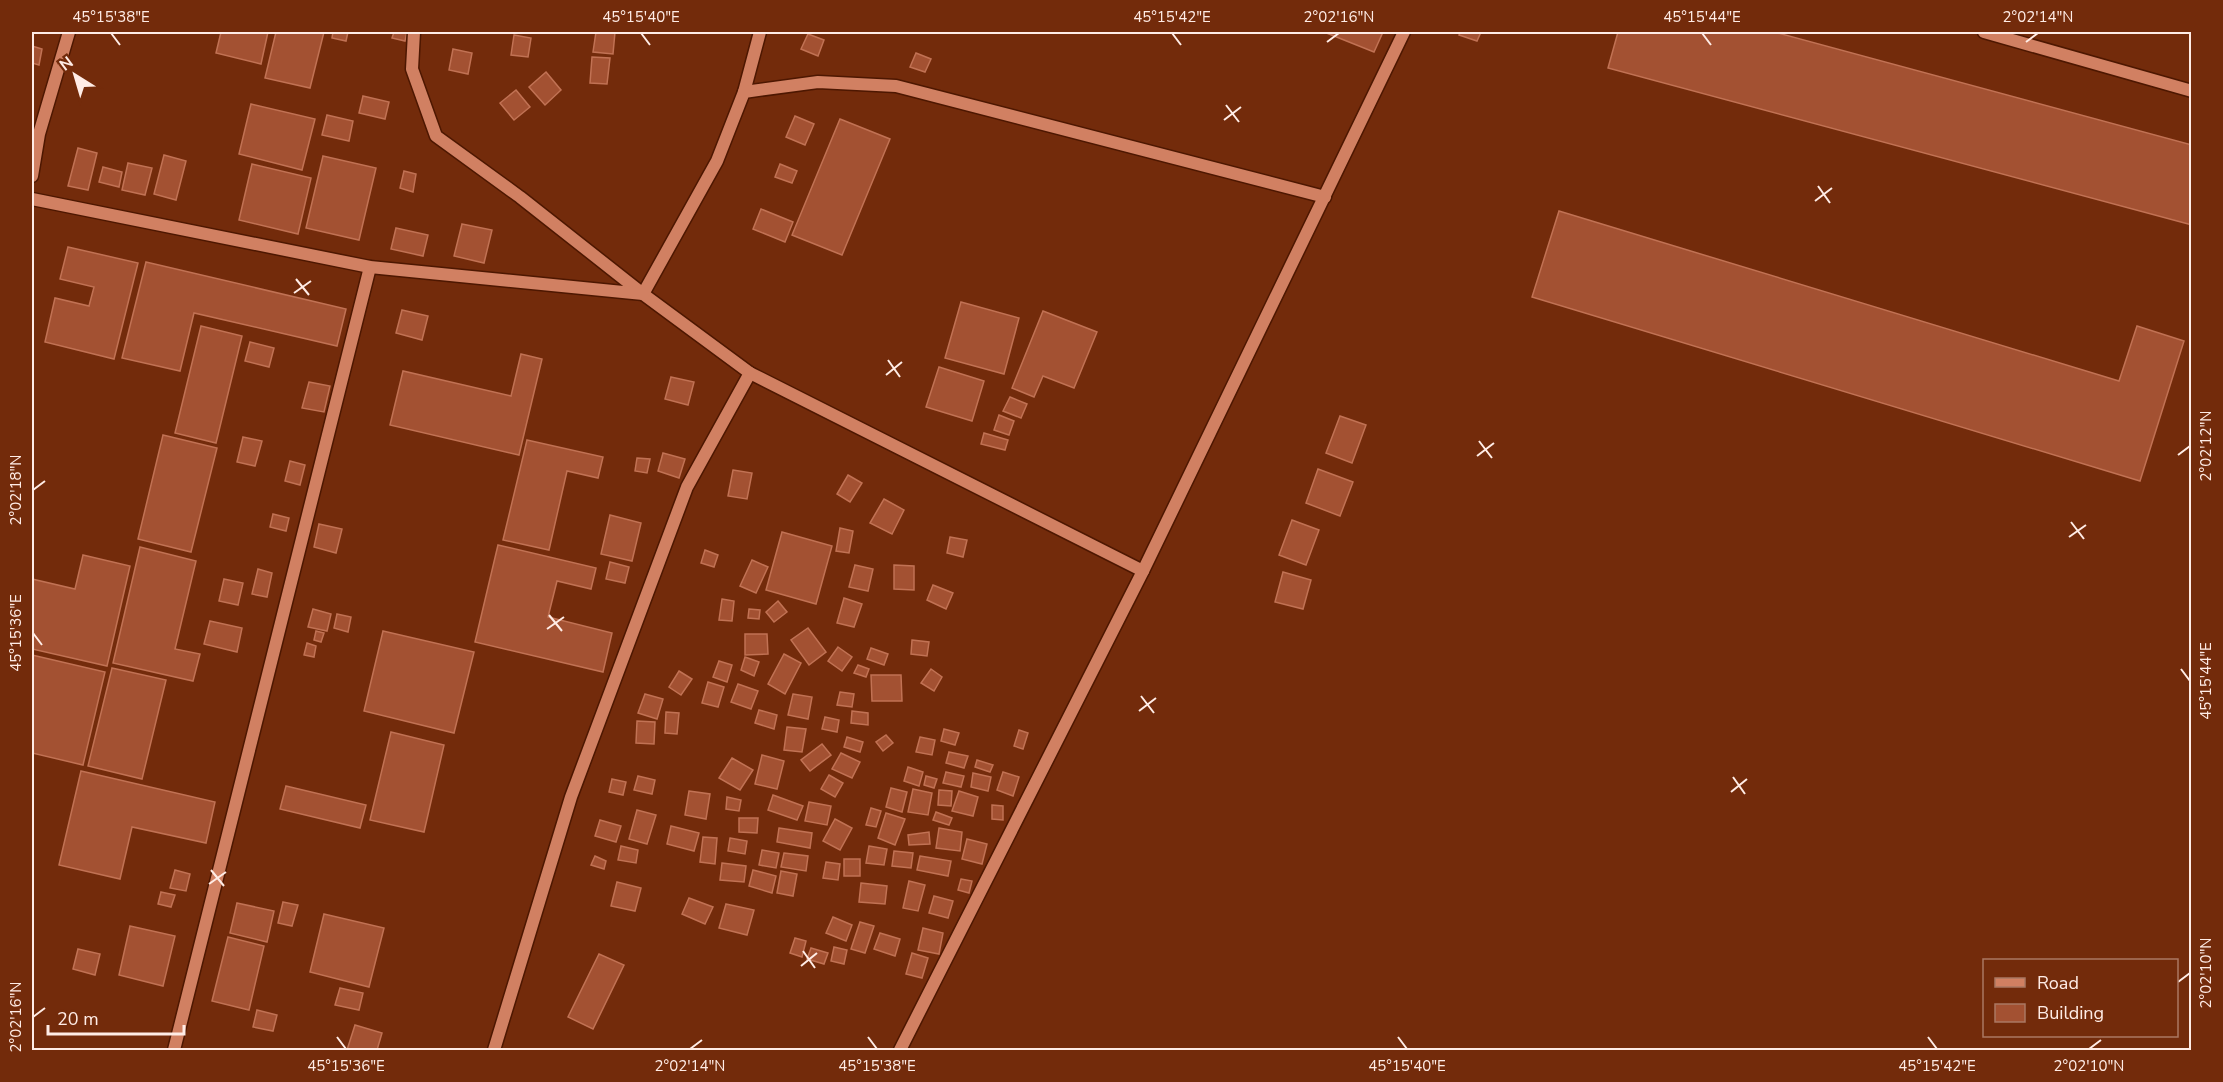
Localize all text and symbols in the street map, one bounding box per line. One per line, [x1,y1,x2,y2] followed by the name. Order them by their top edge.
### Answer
[72,7,150,27] text: 45°15'38"E
[602,7,680,27] text: 45°15'40"E
[1133,7,1211,27] text: 45°15'42"E
[1304,7,1374,27] text: 2°02'16"N
[1663,7,1741,27] text: 45°15'44"E
[2003,7,2073,27] text: 2°02'14"N
[45,45,105,105] north arrow
[55,51,78,76] text: N
[2196,411,2216,481] text: 2°02'12"N
[6,455,26,525] text: 2°02'18"N
[6,594,26,672] text: 45°15'36"E
[2196,642,2216,720] text: 45°15'44"E
[2196,938,2216,1008] text: 2°02'10"N
[1983,959,2178,1037] legend
[2037,971,2079,995] text: Road
[6,982,26,1052] text: 2°02'16"N
[48,998,184,1036] scale bar
[2037,1001,2104,1025] text: Building
[57,1007,99,1031] text: 20 m
[307,1056,385,1076] text: 45°15'36"E
[655,1056,725,1076] text: 2°02'14"N
[838,1056,916,1076] text: 45°15'38"E
[1368,1056,1446,1076] text: 45°15'40"E
[1898,1056,1976,1076] text: 45°15'42"E
[2054,1056,2124,1076] text: 2°02'10"N

